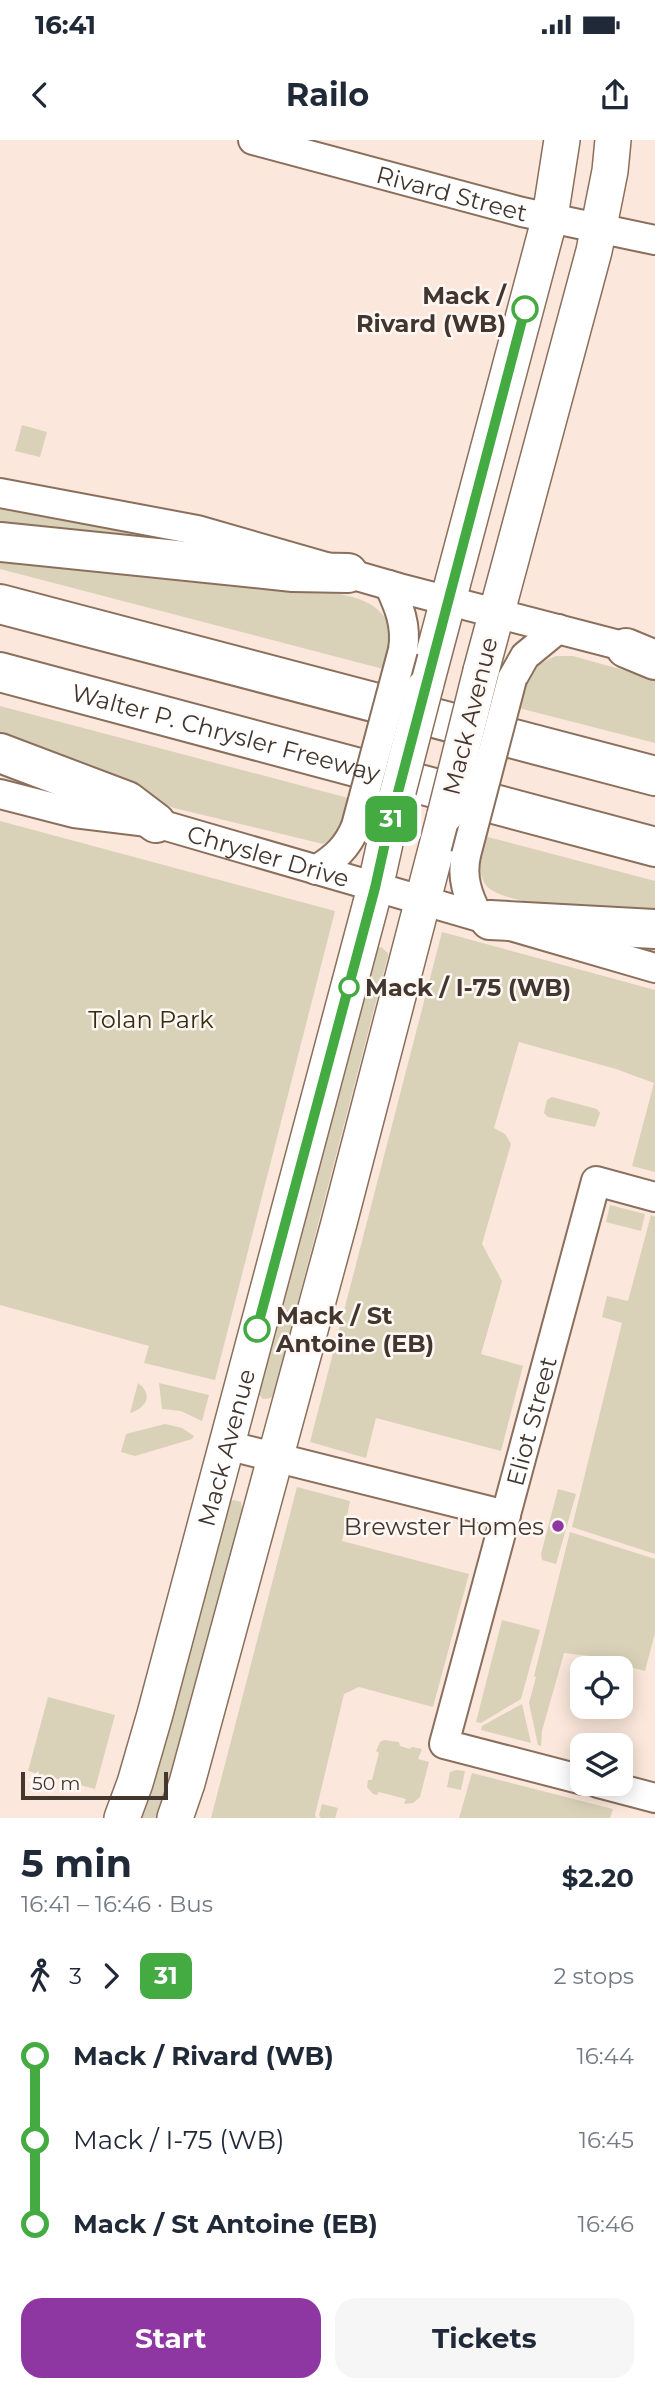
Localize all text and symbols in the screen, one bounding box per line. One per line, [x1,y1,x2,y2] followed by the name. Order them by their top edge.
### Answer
[35,9,96,41] text: 16:41
[286,75,369,114] text: Railo
[21,76,59,114] icon: back
[596,76,634,114] icon: share
[373,159,530,227] street label: Rivard Street
[356,281,508,338] place label: Mack / Rivard (WB)
[512,296,538,322] marker: Mack / Rivard (WB)
[436,634,504,798] street label: Mack Avenue
[69,677,383,787] street label: Walter P. Chrysler Freeway
[360,796,422,842] line badge: 31
[379,804,403,833] text: 31
[184,818,353,893] street label: Chrysler Drive
[365,973,571,1002] place label: Mack / I-75 (WB)
[339,977,359,997] marker: Mack / I-75 (WB)
[88,1005,214,1034] park label: Tolan Park
[275,1301,434,1358] place label: Mack / St Antoine (EB)
[244,1316,270,1342] marker: Mack / St Antoine (EB)
[500,1353,563,1489] street label: Eliot Street
[191,1366,261,1529] street label: Mack Avenue
[344,1512,544,1541] place label: Brewster Homes
[550,1518,566,1534] marker: Brewster Homes
[570,1656,633,1796] map controls
[570,1656,633,1719] button: locate
[570,1733,633,1796] button: layers
[21,1769,168,1801] scale bar
[32,1772,80,1795] text: 50 m
[21,1840,132,1887] text: 5 min
[562,1862,634,1894] text: $2.20
[21,1890,213,1918] text: 16:41 – 16:46 · Bus
[21,1957,59,1995] icon: walk
[92,1957,130,1995] icon: forward
[154,1961,178,1990] text: 31
[69,1962,82,1990] text: 3
[554,1962,634,1990] text: 2 stops
[73,2040,334,2072] text: Mack / Rivard (WB)
[576,2042,634,2070] text: 16:44
[73,2124,285,2156] text: Mack / I-75 (WB)
[579,2126,634,2154] text: 16:45
[73,2208,378,2240] text: Mack / St Antoine (EB)
[578,2210,634,2238] text: 16:46
[21,2298,321,2378] button: Start
[335,2298,634,2378] button: Tickets

